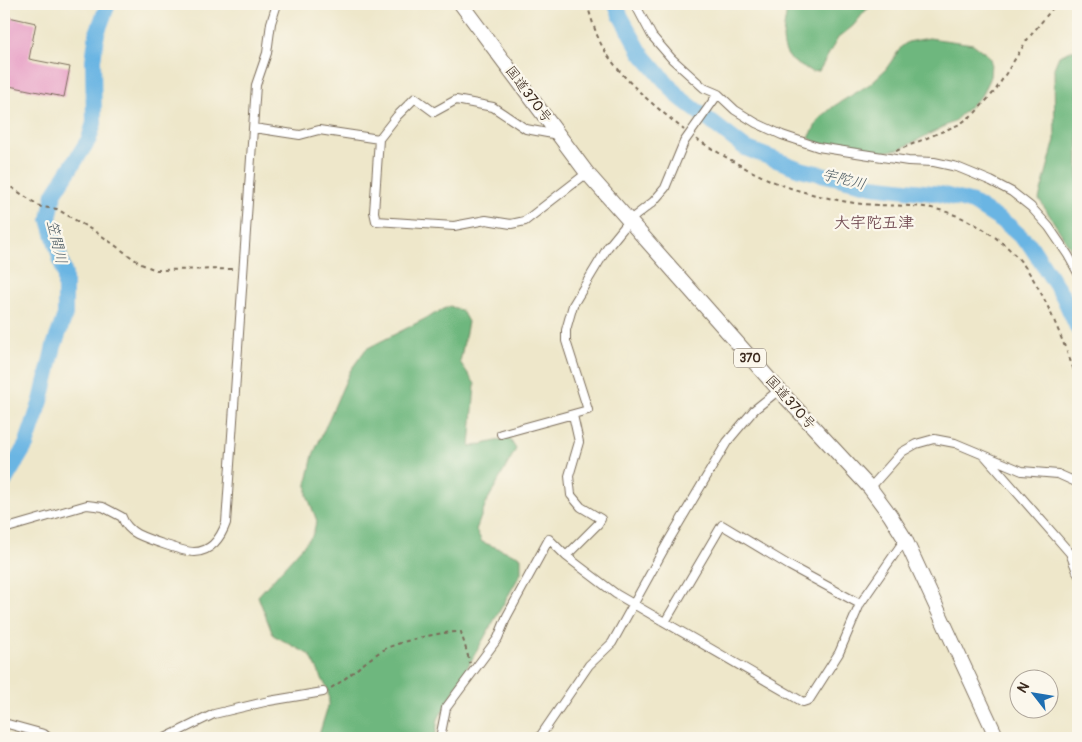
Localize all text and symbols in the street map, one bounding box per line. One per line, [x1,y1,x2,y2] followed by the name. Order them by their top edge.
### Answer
[502,63,555,126] street label: 国道370号
[820,165,868,194] water label: 宇陀川
[834,213,914,233] district label: 大宇陀五津
[42,218,71,266] water label: 笠間川
[734,348,766,368] road number: 370
[762,372,819,433] street label: 国道370号
[1010,670,1060,720] north arrow
[1014,679,1033,696] text: N

